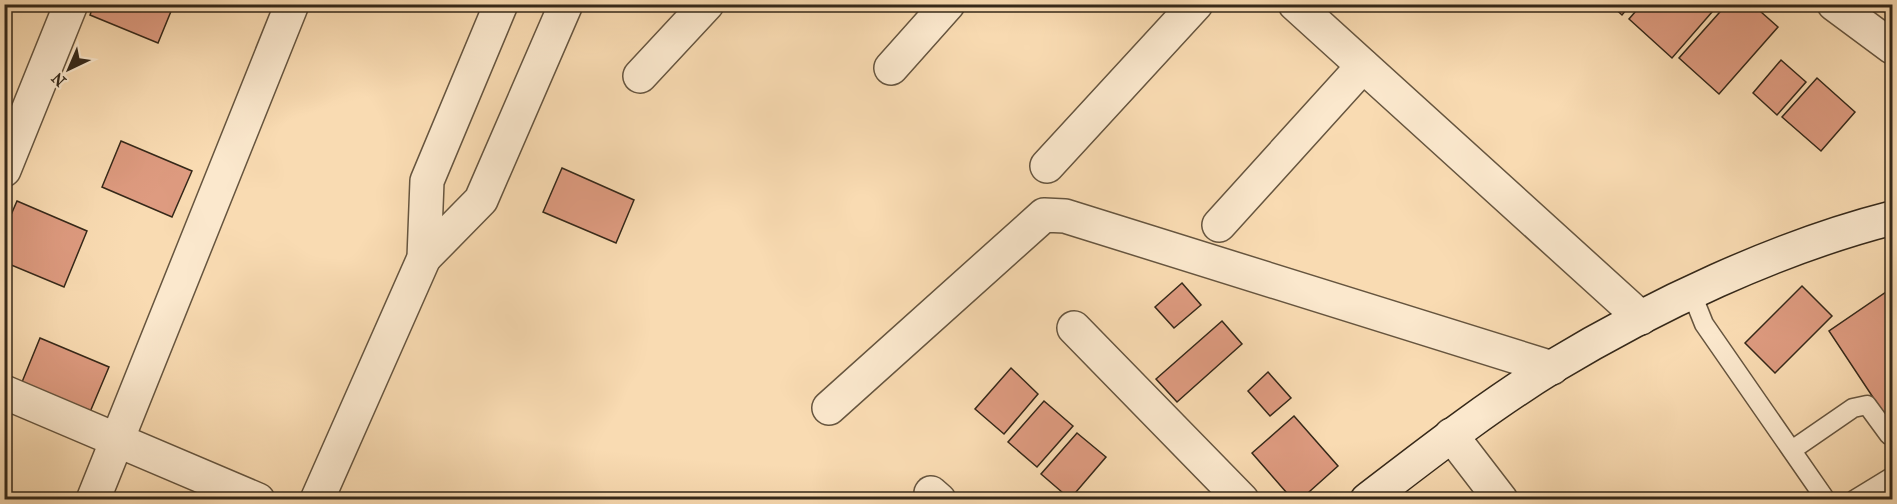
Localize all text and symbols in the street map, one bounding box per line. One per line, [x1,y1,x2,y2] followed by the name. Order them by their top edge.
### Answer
[39,39,99,99] north arrow
[47,68,70,90] text: N

